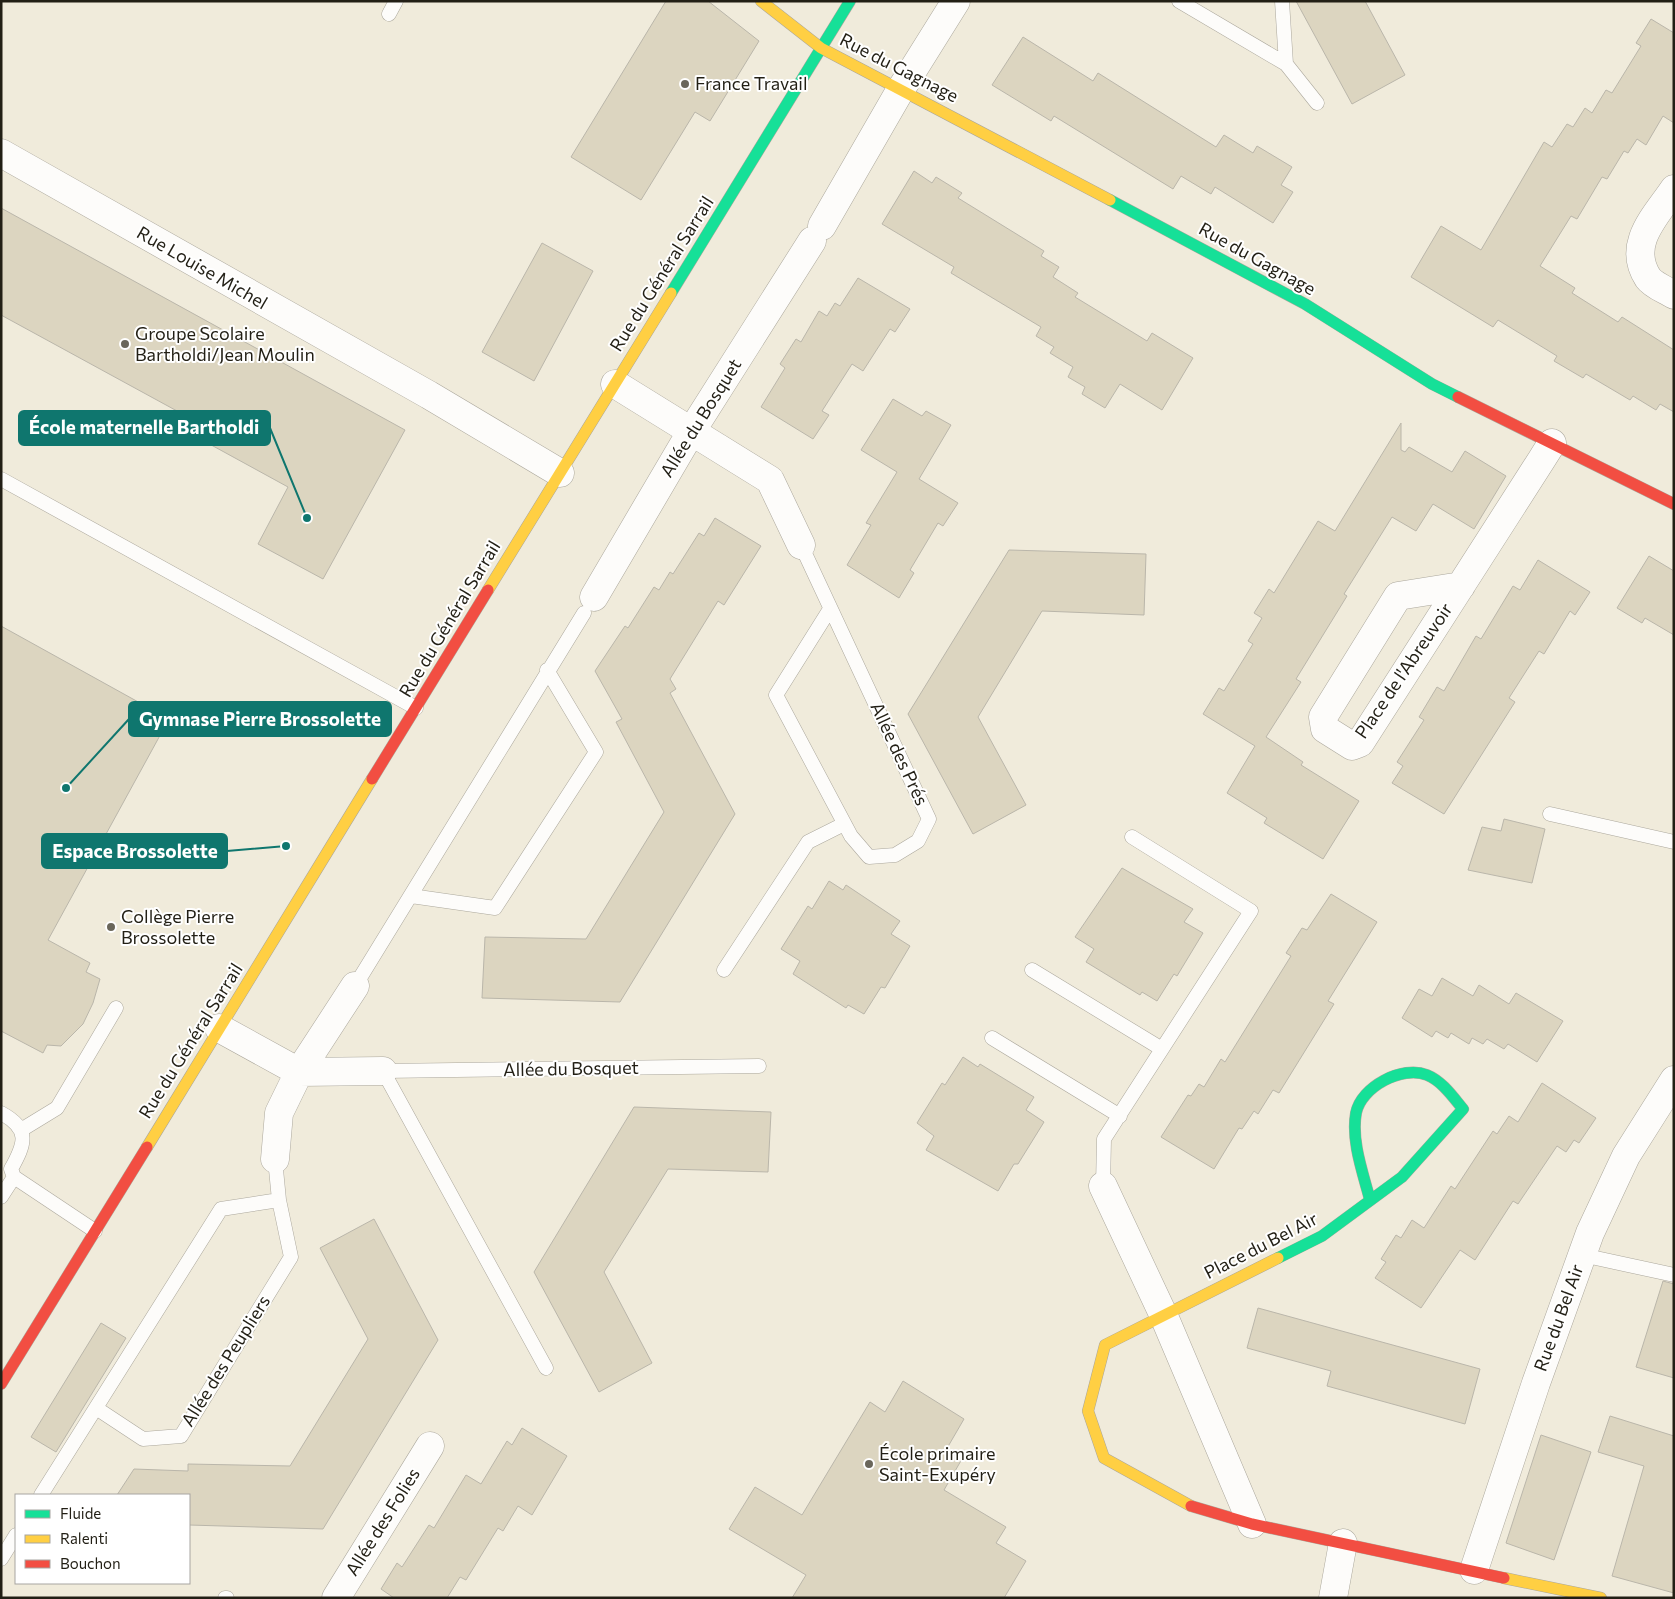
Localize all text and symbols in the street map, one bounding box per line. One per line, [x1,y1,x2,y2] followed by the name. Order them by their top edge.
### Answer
[837,28,962,106] street label: Rue du Gagnage
[695,72,808,94] place label: France Travail
[679,78,691,90] marker: France Travail
[605,192,718,355] street label: Rue du Général Sarrail
[1195,217,1320,299] street label: Rue du Gagnage
[133,221,272,313] street label: Rue Louise Michel
[135,322,315,365] place label: Groupe Scolaire Bartholdi/Jean Moulin
[119,338,131,350] marker: Groupe Scolaire Bartholdi/Jean Moulin
[655,354,745,481] street label: Allée du Bosquet
[19,411,270,445] callout: École maternelle Bartholdi
[29,415,259,438] text: École maternelle Bartholdi
[394,536,505,701] street label: Rue du Général Sarrail
[1350,599,1457,742] street label: Place de l'Abreuvoir
[866,698,933,809] street label: Allée des Prés
[129,702,391,736] callout: Gymnase Pierre Brossolette
[139,707,381,730] text: Gymnase Pierre Brossolette
[42,834,227,868] callout: Espace Brossolette
[52,839,218,862] text: Espace Brossolette
[121,905,234,948] place label: Collège Pierre Brossolette
[105,921,117,933] marker: Collège Pierre Brossolette
[134,959,247,1122] street label: Rue du Général Sarrail
[503,1056,639,1080] street label: Allée du Bosquet
[1200,1207,1321,1283] street label: Place du Bel Air
[1529,1261,1588,1374] street label: Rue du Bel Air
[176,1291,274,1430] street label: Allée des Peupliers
[879,1442,996,1485] place label: École primaire Saint-Exupéry
[863,1458,875,1470] marker: École primaire Saint-Exupéry
[340,1463,424,1580] street label: Allée des Folies
[15,1494,190,1584] legend
[60,1504,101,1522] text: Fluide
[60,1529,108,1547] text: Ralenti
[60,1554,121,1572] text: Bouchon

